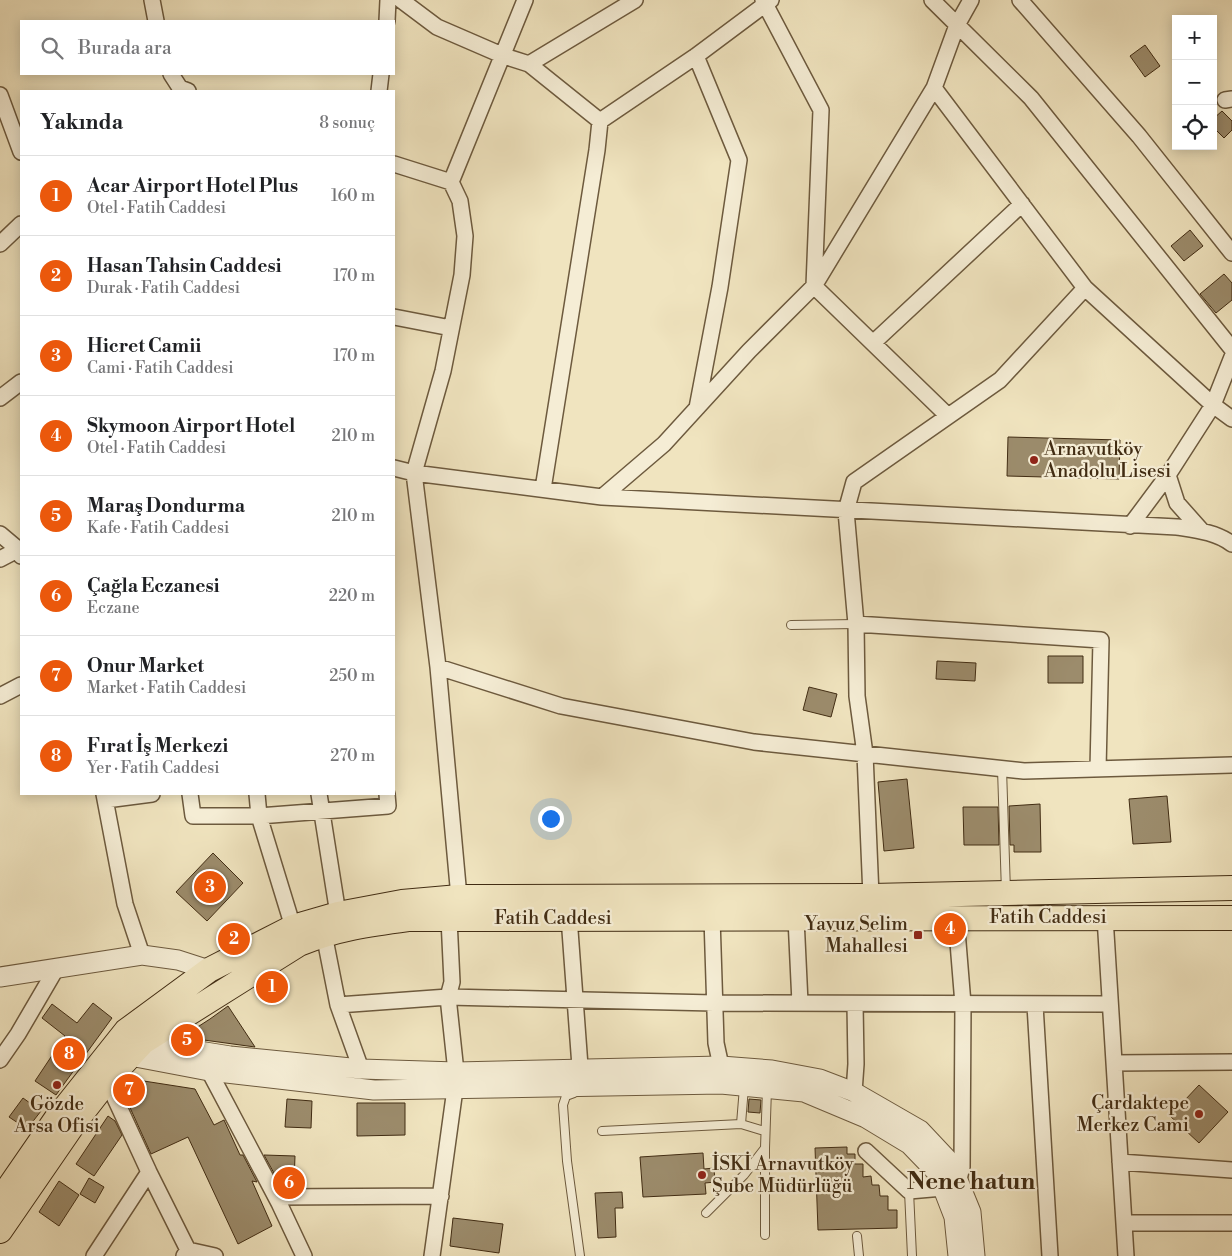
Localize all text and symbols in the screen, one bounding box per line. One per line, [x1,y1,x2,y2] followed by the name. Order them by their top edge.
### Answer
[1172,15,1217,150] map controls
[1172,15,1217,60] button: +
[20,20,395,75] search box
[38,34,66,62] icon: search
[78,36,172,60] text: Burada ara
[1172,60,1217,105] button: −
[1172,105,1217,150] button: locate
[40,110,123,136] text: Yakında
[319,113,375,133] text: 8 sonuç
[87,174,298,198] text: Acar Airport Hotel Plus
[52,186,60,206] text: 1
[331,186,375,206] text: 160 m
[87,198,226,218] text: Otel · Fatih Caddesi
[87,254,282,278] text: Hasan Tahsin Caddesi
[51,266,61,286] text: 2
[333,266,375,286] text: 170 m
[87,278,240,298] text: Durak · Fatih Caddesi
[87,334,201,358] text: Hicret Camii
[51,346,61,366] text: 3
[333,346,375,366] text: 170 m
[87,358,234,378] text: Cami · Fatih Caddesi
[87,414,295,438] text: Skymoon Airport Hotel
[51,426,61,446] text: 4
[331,426,375,446] text: 210 m
[1043,437,1171,483] place label: Arnavutköy Anadolu Lisesi
[87,438,226,458] text: Otel · Fatih Caddesi
[1028,454,1040,466] marker: Arnavutköy Anadolu Lisesi
[87,494,245,518] text: Maraş Dondurma
[51,506,61,526] text: 5
[331,506,375,526] text: 210 m
[87,518,229,538] text: Kafe · Fatih Caddesi
[87,574,220,598] text: Çağla Eczanesi
[51,586,61,606] text: 6
[329,586,375,606] text: 220 m
[87,598,140,618] text: Eczane
[87,654,204,678] text: Onur Market
[51,666,61,686] text: 7
[329,666,375,686] text: 250 m
[87,678,246,698] text: Market · Fatih Caddesi
[87,734,228,758] text: Fırat İş Merkezi
[51,746,61,766] text: 8
[330,746,375,766] text: 270 m
[87,758,220,778] text: Yer · Fatih Caddesi
[538,806,564,832] your location
[194,868,226,906] pin: 3
[989,905,1107,929] street label: Fatih Caddesi
[494,906,612,930] street label: Fatih Caddesi
[934,910,966,948] pin: 4
[804,912,908,958] place label: Yavuz Selim Mahallesi
[218,920,250,958] pin: 2
[912,929,924,941] marker: Yavuz Selim Mahallesi
[256,968,288,1006] pin: 1
[171,1021,203,1059] pin: 5
[53,1035,85,1073] pin: 8
[113,1071,145,1109] pin: 7
[51,1079,63,1091] marker: Gözde Arsa Ofisi
[1077,1091,1189,1137] place label: Çardaktepe Merkez Cami
[13,1092,100,1138] place label: Gözde Arsa Ofisi
[1193,1108,1205,1120] marker: Çardaktepe Merkez Cami
[712,1151,854,1198] place label: İSKİ Arnavutköy Şube Müdürlüğü
[273,1164,305,1202] pin: 6
[907,1167,1036,1197] district label: Nene hatun
[696,1169,708,1181] marker: İSKİ Arnavutköy Şube Müdürlüğü

